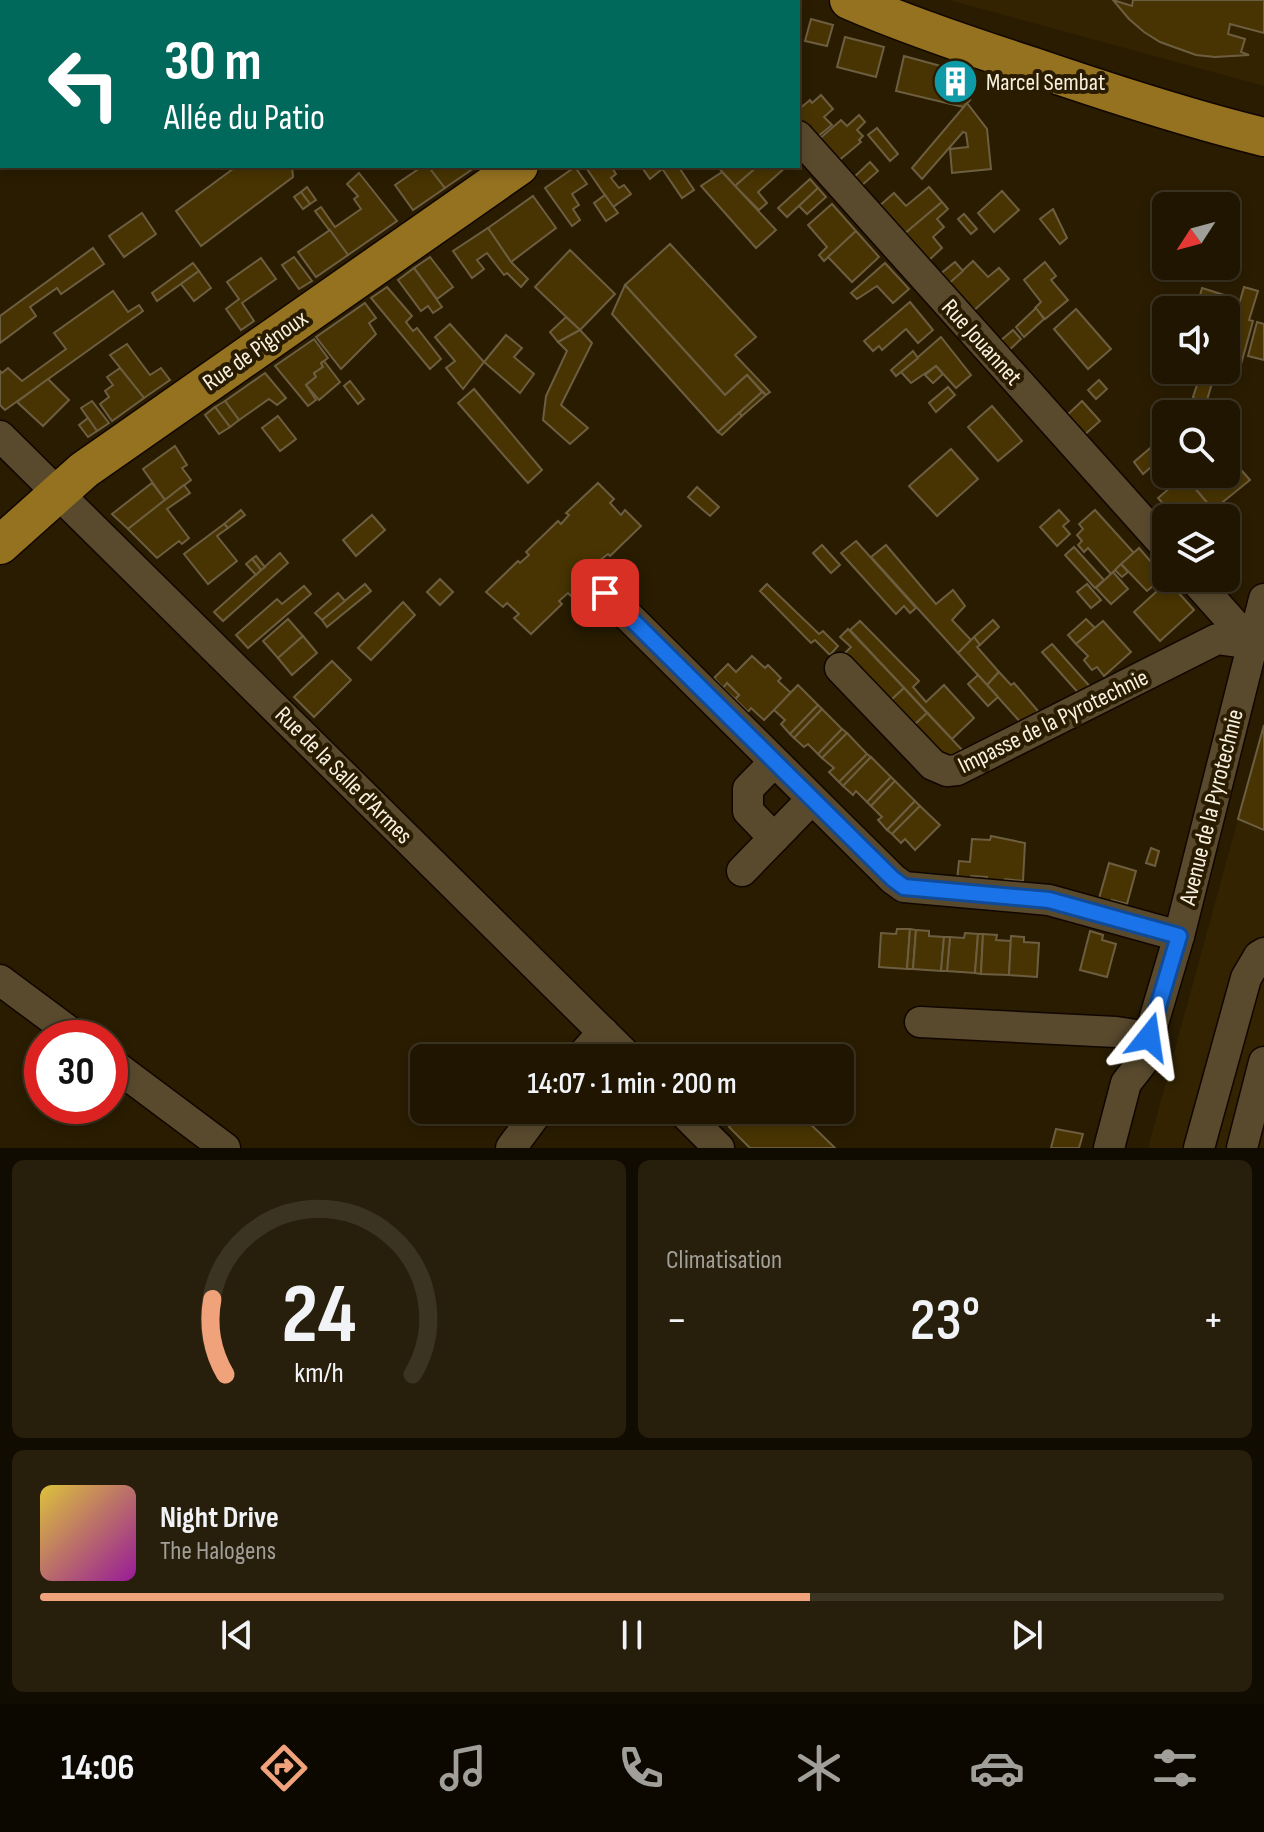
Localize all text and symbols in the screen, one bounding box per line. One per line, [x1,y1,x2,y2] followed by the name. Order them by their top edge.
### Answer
[164,29,262,96] text: 30 m
[32,32,136,136] icon: left
[931,58,979,106] building icon: Marcel Sembat
[986,68,1105,97] place label: Marcel Sembat
[164,97,325,140] text: Allée du Patio
[1152,192,1240,280] north arrow
[1152,192,1240,592] map controls
[935,293,1028,391] street label: Rue Jouannet
[1152,296,1240,384] button: sound
[197,304,313,397] street label: Rue de Pignoux
[1152,400,1240,488] button: search
[1152,504,1240,592] button: layers
[571,559,639,627] pin
[583,571,627,615] icon: arrive
[953,663,1153,780] street label: Impasse de la Pyrotechnie
[269,701,418,850] street label: Rue de la Salle d'Armes
[1173,706,1250,909] street label: Avenue de la Pyrotechnie
[1107,995,1191,1079] position arrow
[24,1020,128,1124] speed limit sign: 30
[527,1066,737,1102] text: 14:07 · 1 min · 200 m
[666,1245,782,1276] text: Climatisation
[282,1266,356,1366] text: 24
[910,1285,980,1357] text: 23°
[666,1294,688,1347] text: −
[1202,1294,1224,1347] text: +
[294,1356,344,1391] text: km/h
[160,1500,279,1536] text: Night Drive
[160,1536,276,1567] text: The Halogens
[215,1613,259,1657] icon: previous
[610,1613,654,1657] icon: pause
[1005,1613,1049,1657] icon: next
[256,1740,312,1796] icon: directions
[435,1740,491,1796] icon: music
[613,1740,669,1796] icon: phone
[791,1740,847,1796] icon: climate
[969,1740,1025,1796] icon: car
[1147,1740,1203,1796] icon: filters
[61,1747,134,1790] text: 14:06

